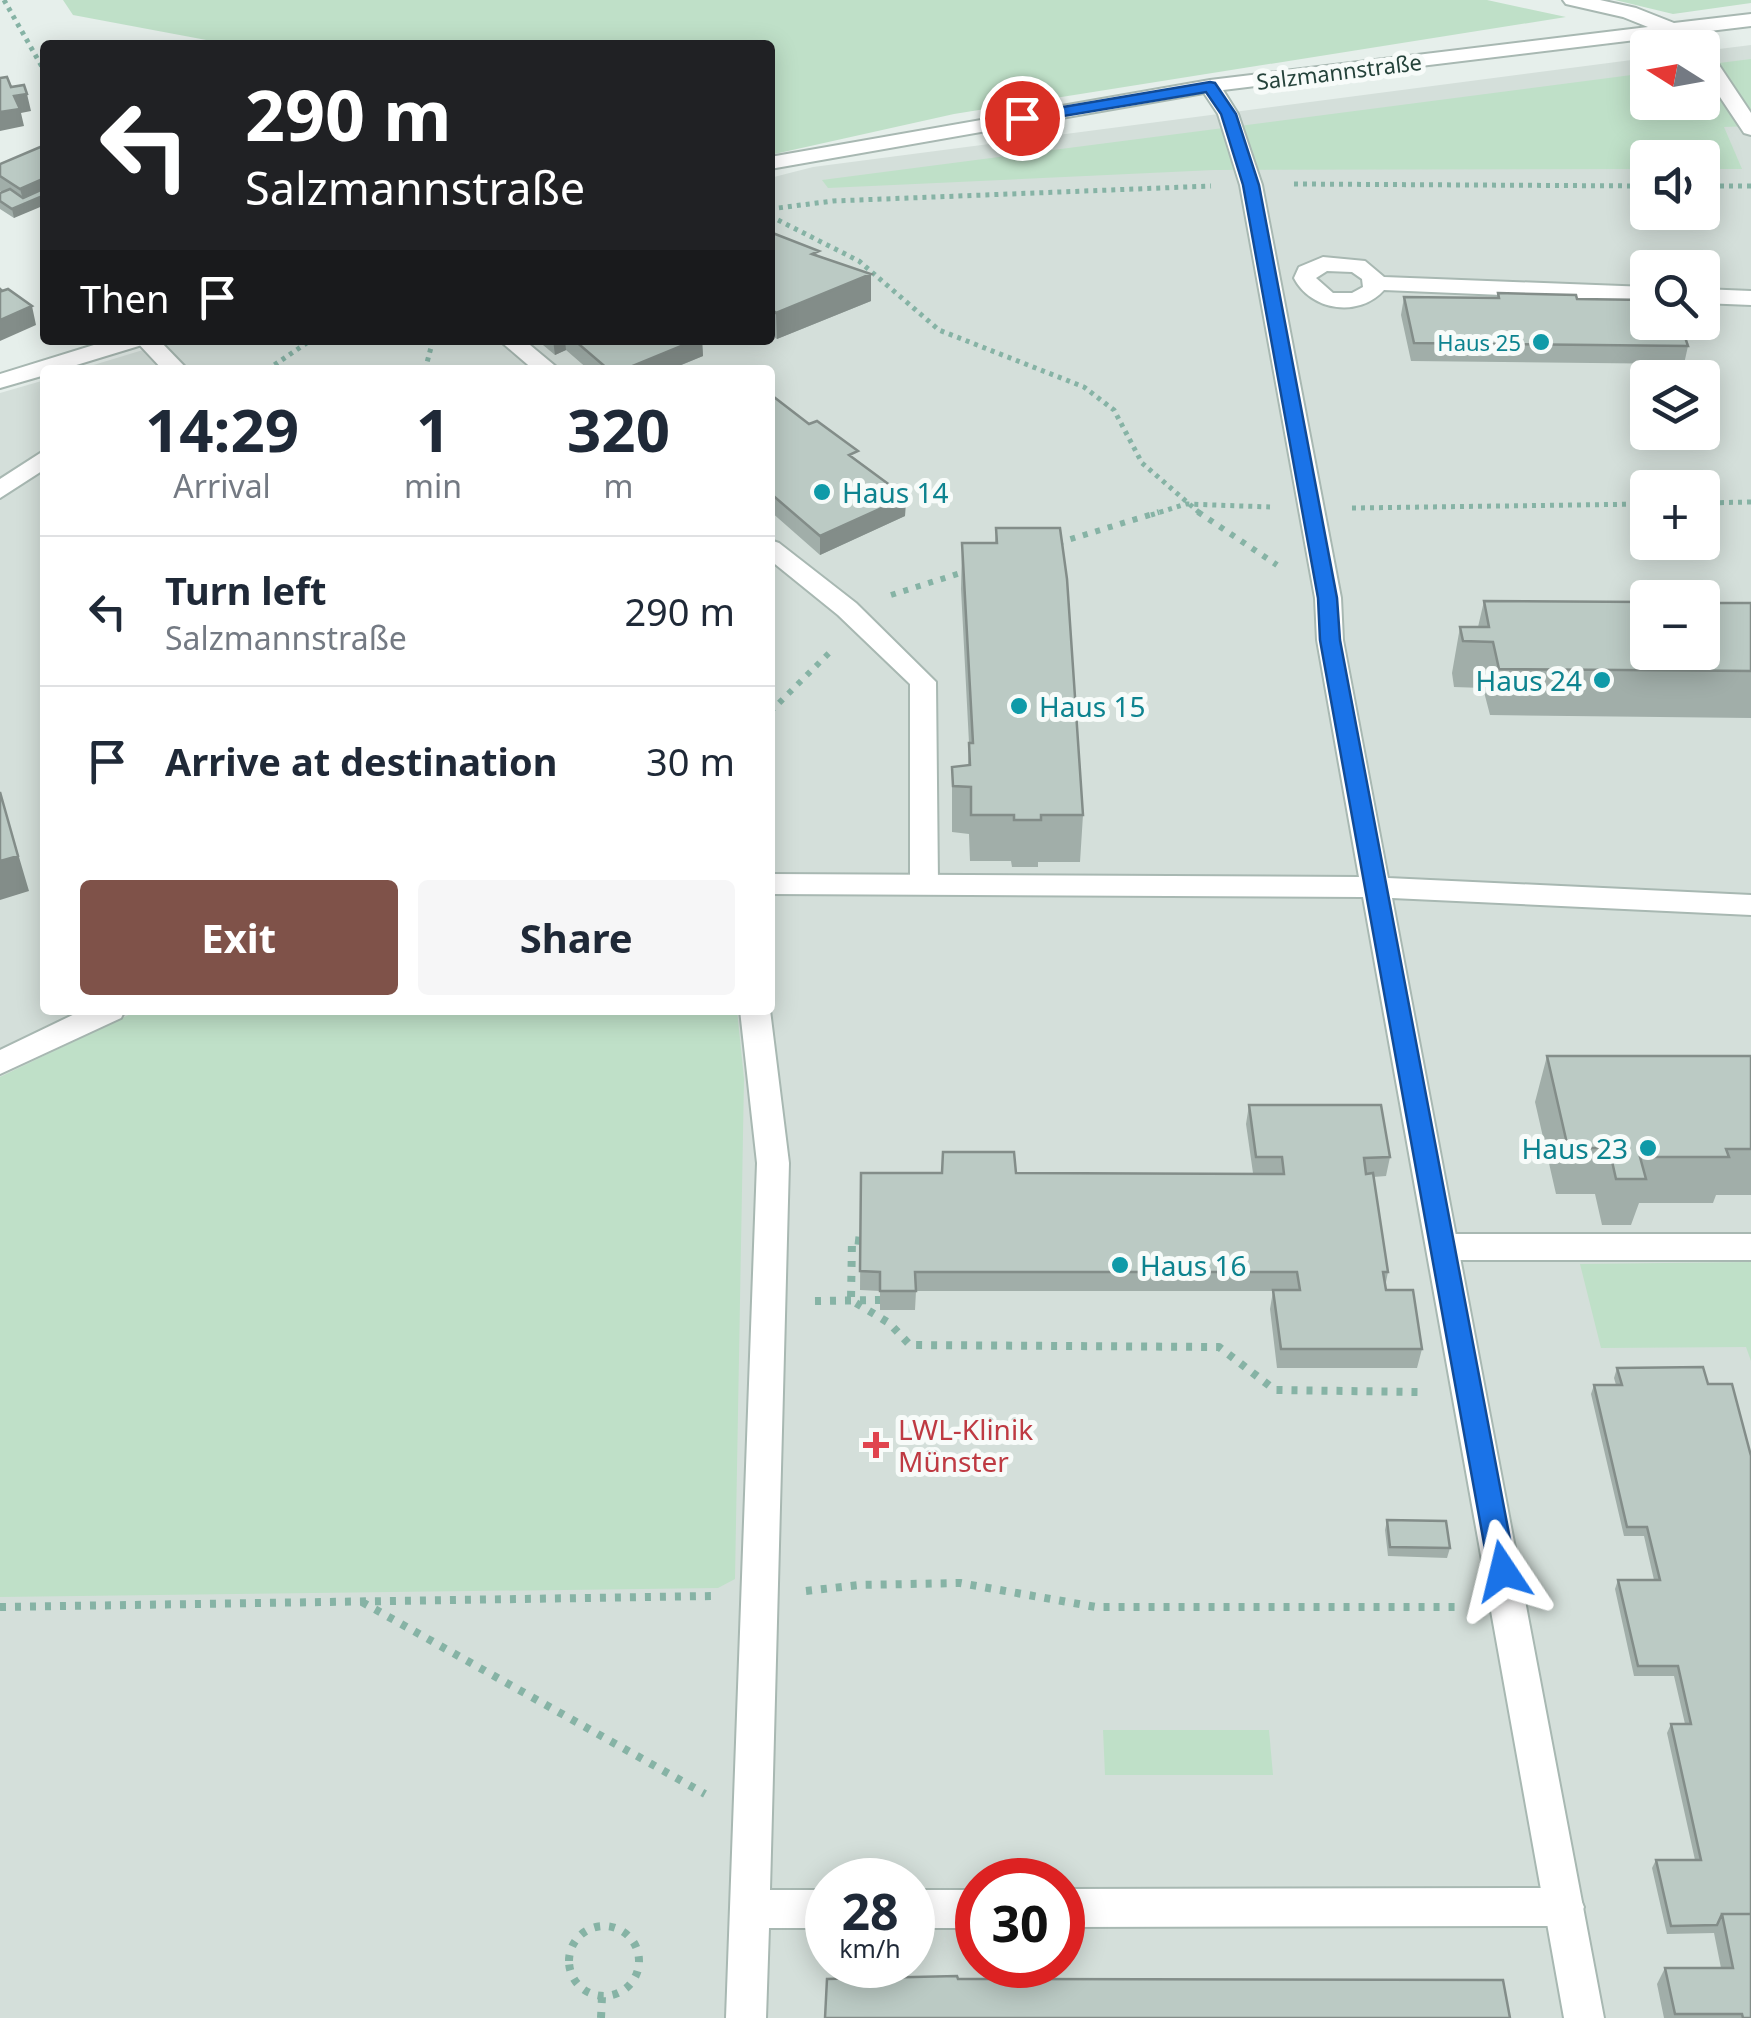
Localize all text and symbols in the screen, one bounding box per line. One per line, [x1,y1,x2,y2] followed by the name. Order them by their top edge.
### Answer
[1630,30,1720,120] north arrow
[1630,30,1720,670] map controls
[1255,46,1423,96] street label: Salzmannstraße
[245,66,452,162] text: 290 m
[980,76,1065,161] pin
[80,80,210,210] icon: left
[995,91,1050,146] icon: arrive
[1630,140,1720,230] button: sound
[245,157,585,218] text: Salzmannstraße
[1630,250,1720,340] button: search
[190,270,245,325] icon: arrive
[80,272,170,324] text: Then
[1437,327,1521,357] place label: Haus 25
[1530,331,1552,353] marker: Haus 25
[1630,360,1720,450] button: layers
[145,388,299,470] text: 14:29
[416,388,450,470] text: 1
[567,388,670,470] text: 320
[173,464,271,507] text: Arrival
[404,464,462,507] text: min
[604,464,633,507] text: m
[1630,470,1720,560] button: +
[842,473,949,511] place label: Haus 14
[811,481,833,503] marker: Haus 14
[165,564,327,616] text: Turn left
[1630,580,1720,670] button: −
[80,584,135,639] icon: left
[624,585,735,637] text: 290 m
[165,616,407,659] text: Salzmannstraße
[1476,661,1582,699] place label: Haus 24
[1591,669,1613,691] marker: Haus 24
[1039,687,1146,725] place label: Haus 15
[1008,695,1030,717] marker: Haus 15
[80,734,135,789] icon: arrive
[165,735,557,787] text: Arrive at destination
[646,735,735,787] text: 30 m
[80,880,398,995] button: Exit
[418,880,735,995] button: Share
[1522,1129,1628,1167] place label: Haus 23
[1637,1137,1659,1159] marker: Haus 23
[1140,1246,1247,1284] place label: Haus 16
[1109,1254,1131,1276] marker: Haus 16
[898,1410,1033,1480] place label: LWL-Klinik Münster
[863,1432,889,1458] marker: LWL-Klinik Münster
[1451,1519,1555,1623] position arrow
[955,1858,1085,1988] speed limit sign: 30
[841,1877,899,1945] text: 28
[839,1931,901,1965] text: km/h

